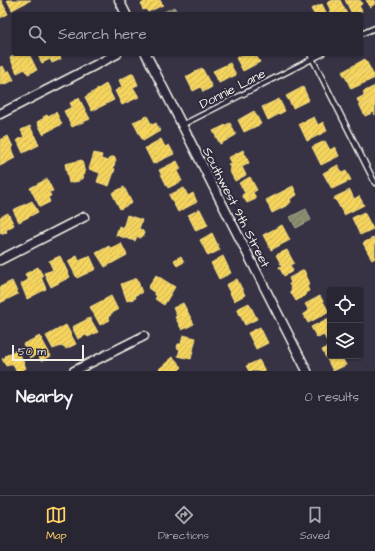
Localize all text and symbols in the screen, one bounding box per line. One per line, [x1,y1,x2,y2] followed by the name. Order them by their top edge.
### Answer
[12,12,363,56] search box
[26,23,48,45] icon: search
[58,24,147,45] text: Search here
[196,65,269,113] street label: Donnie Lane
[198,144,275,271] street label: Southwest 9th Street
[327,287,363,359] map controls
[327,287,363,323] button: locate
[327,323,363,359] button: layers
[12,343,84,362] scale bar
[18,344,46,359] text: 50 m
[16,385,73,409] text: Nearby
[304,388,359,406] text: 0 results
[45,504,67,543] tab: Map
[158,504,209,543] tab: Directions
[300,504,330,543] tab: Saved

